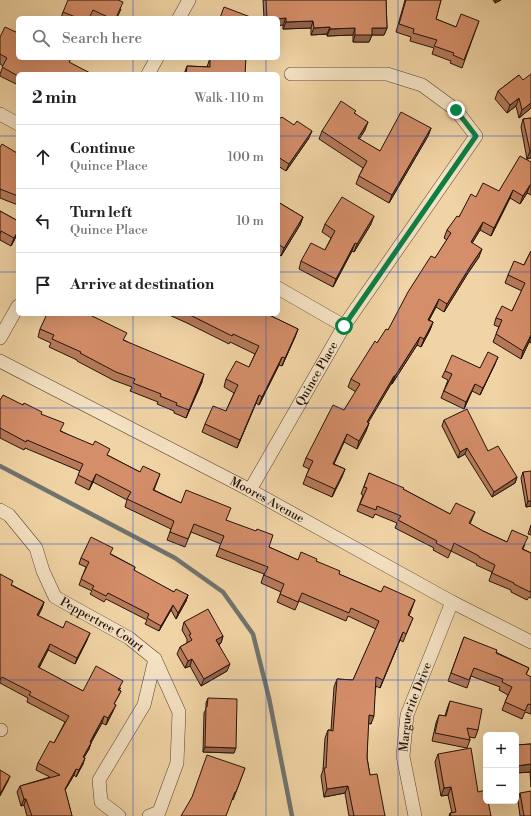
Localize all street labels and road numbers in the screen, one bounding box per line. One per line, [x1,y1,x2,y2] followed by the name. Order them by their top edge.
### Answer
[293,339,341,409] street label: Quince Place
[227,474,307,527] street label: Moores Avenue
[57,594,147,655] street label: Peppertree Court
[396,660,435,753] street label: Marguerite Drive

